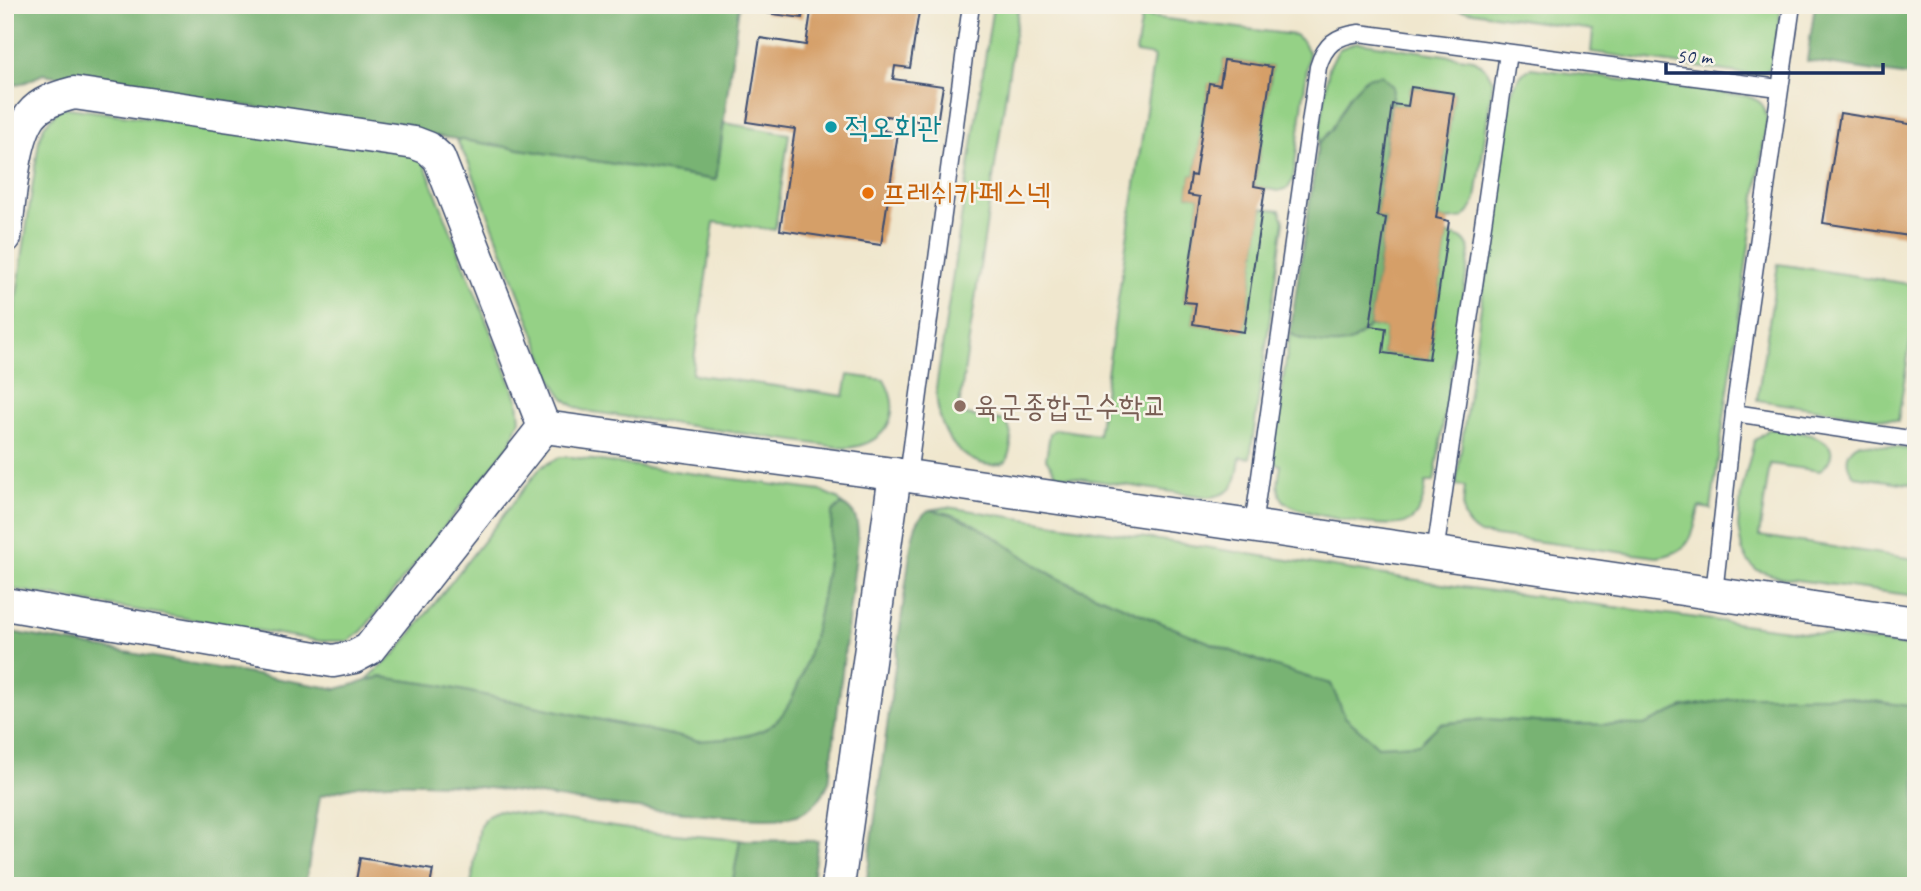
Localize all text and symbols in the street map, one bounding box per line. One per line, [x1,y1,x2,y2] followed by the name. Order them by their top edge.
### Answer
[1666,32,1882,76] scale bar
[1676,43,1714,69] text: 50 m
[845,108,942,146] place label: 적오회관
[823,119,839,135] marker: 적오회관
[882,174,1051,212] place label: 프레쉬카페스넥
[860,185,876,201] marker: 프레쉬카페스넥
[974,387,1167,425] place label: 육군종합군수학교
[952,398,968,414] marker: 육군종합군수학교

